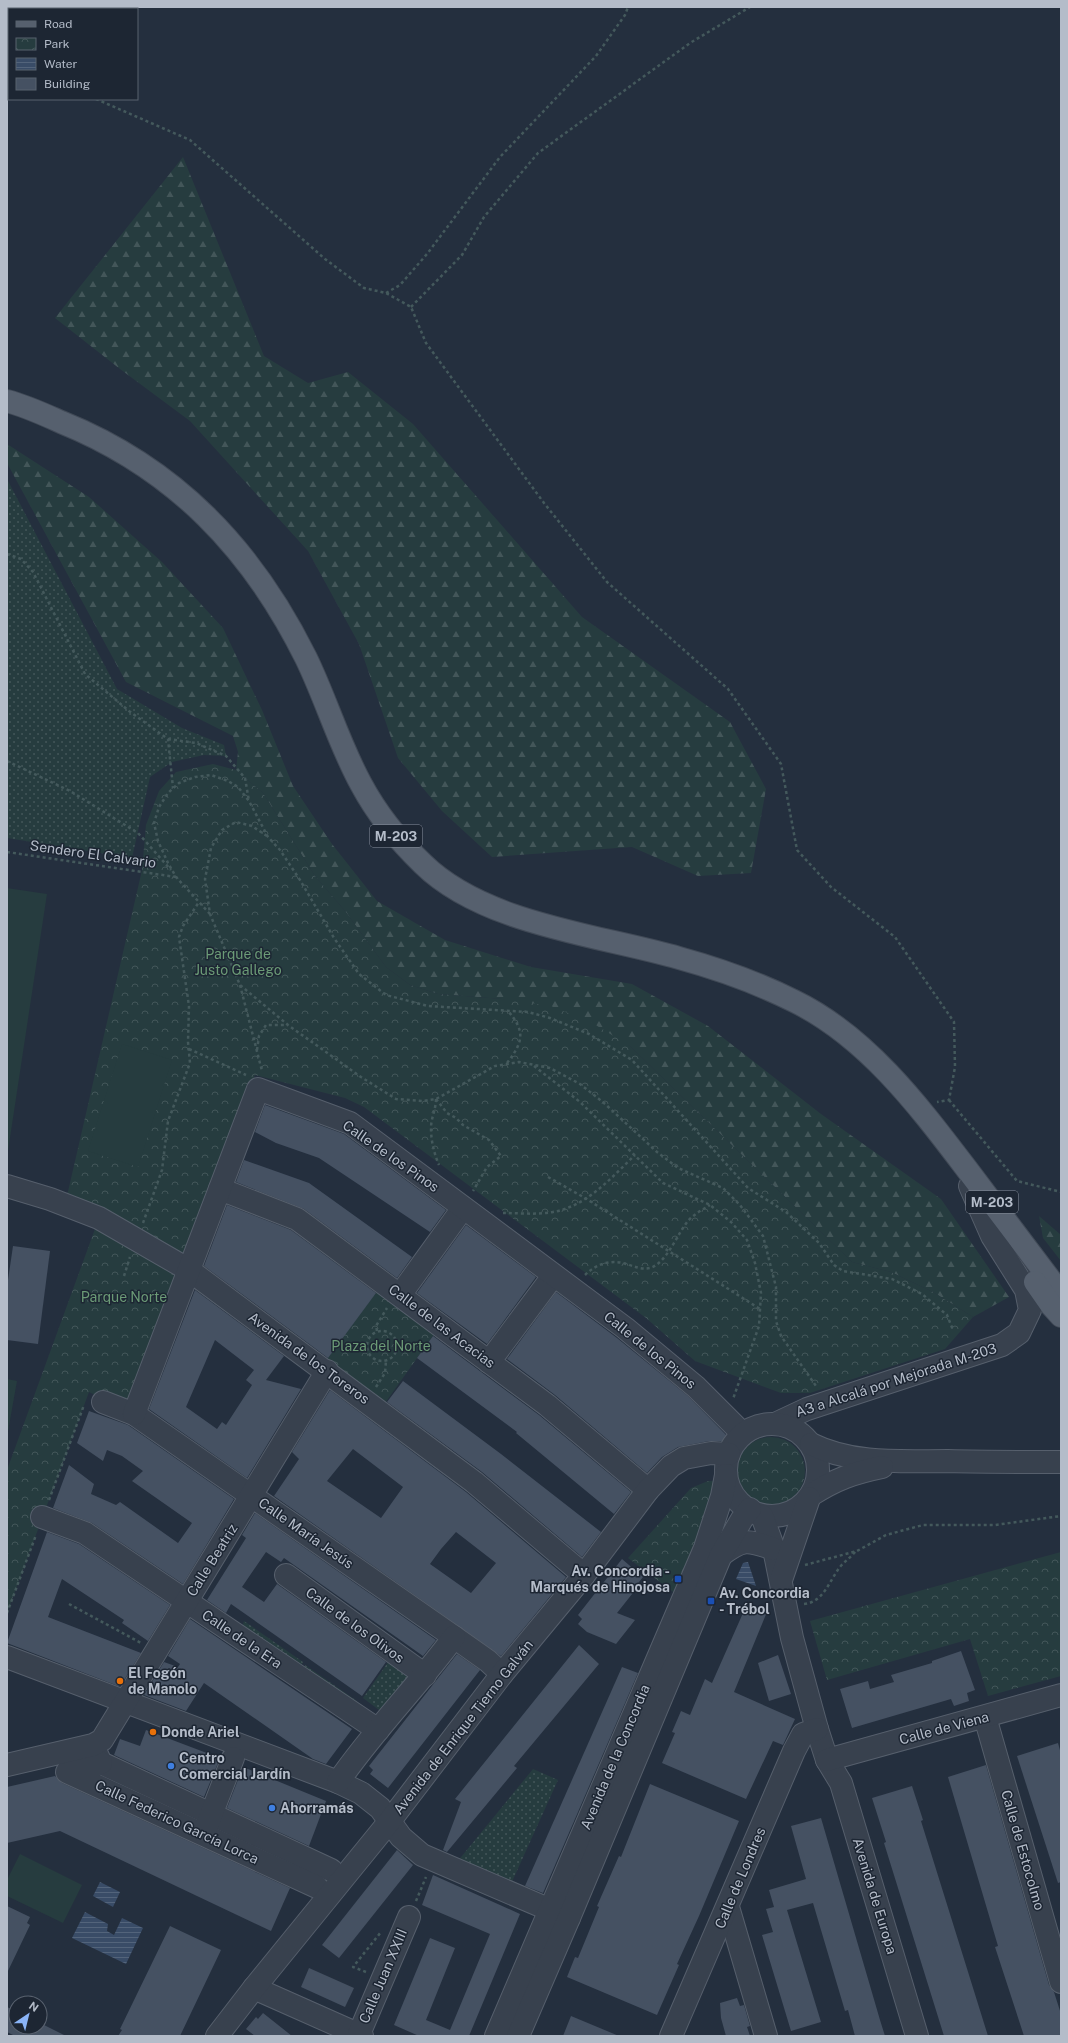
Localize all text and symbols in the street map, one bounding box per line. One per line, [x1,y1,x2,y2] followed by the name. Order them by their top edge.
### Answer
[8,8,138,100] legend
[44,17,72,31] text: Road
[44,37,70,51] text: Park
[44,57,78,71] text: Water
[44,77,90,91] text: Building
[370,825,422,847] road number: M-203
[29,837,157,871] street label: Sendero El Calvario
[194,946,282,978] park label: Parque de Justo Gallego
[340,1117,442,1195] street label: Calle de los Pinos
[966,1191,1018,1213] road number: M-203
[386,1281,498,1371] street label: Calle de las Acacias
[81,1289,167,1305] park label: Parque Norte
[601,1308,699,1392] street label: Calle de los Pinos
[245,1309,373,1407] street label: Avenida de los Toreros
[331,1338,431,1354] park label: Plaza del Norte
[793,1340,999,1420] street label: A3 a Alcalá por Mejorada M-203
[255,1494,357,1572] street label: Calle María Jesús
[183,1521,241,1599] street label: Calle Beatriz
[530,1563,670,1595] place label: Av. Concordia - Marqués de Hinojosa
[673,1574,683,1584] marker: Av. Concordia - Marqués de Hinojosa
[303,1584,407,1666] street label: Calle de los Olivos
[719,1585,810,1617] place label: Av. Concordia - Trébol
[706,1596,716,1606] marker: Av. Concordia - Trébol
[199,1606,285,1672] street label: Calle de la Era
[390,1637,536,1817] street label: Avenida de Enrique Tierno Galván
[128,1665,197,1697] place label: El Fogón de Manolo
[115,1676,125,1686] marker: El Fogón de Manolo
[577,1682,653,1832] street label: Avenida de la Concordia
[897,1708,991,1748] street label: Calle de Viena
[161,1724,240,1740] place label: Donde Ariel
[148,1727,158,1737] marker: Donde Ariel
[179,1750,290,1782] place label: Centro Comercial Jardín
[166,1761,176,1771] marker: Centro Comercial Jardín
[93,1777,261,1867] street label: Calle Federico García Lorca
[998,1788,1048,1912] street label: Calle de Estocolmo
[280,1800,354,1816] place label: Ahorramás
[267,1803,277,1813] marker: Ahorramás
[711,1825,769,1931] street label: Calle de Londres
[850,1836,900,1956] street label: Avenida de Europa
[356,1926,410,2026] street label: Calle Juan XXIII
[8,1995,48,2035] north arrow
[27,1999,41,2014] text: N

